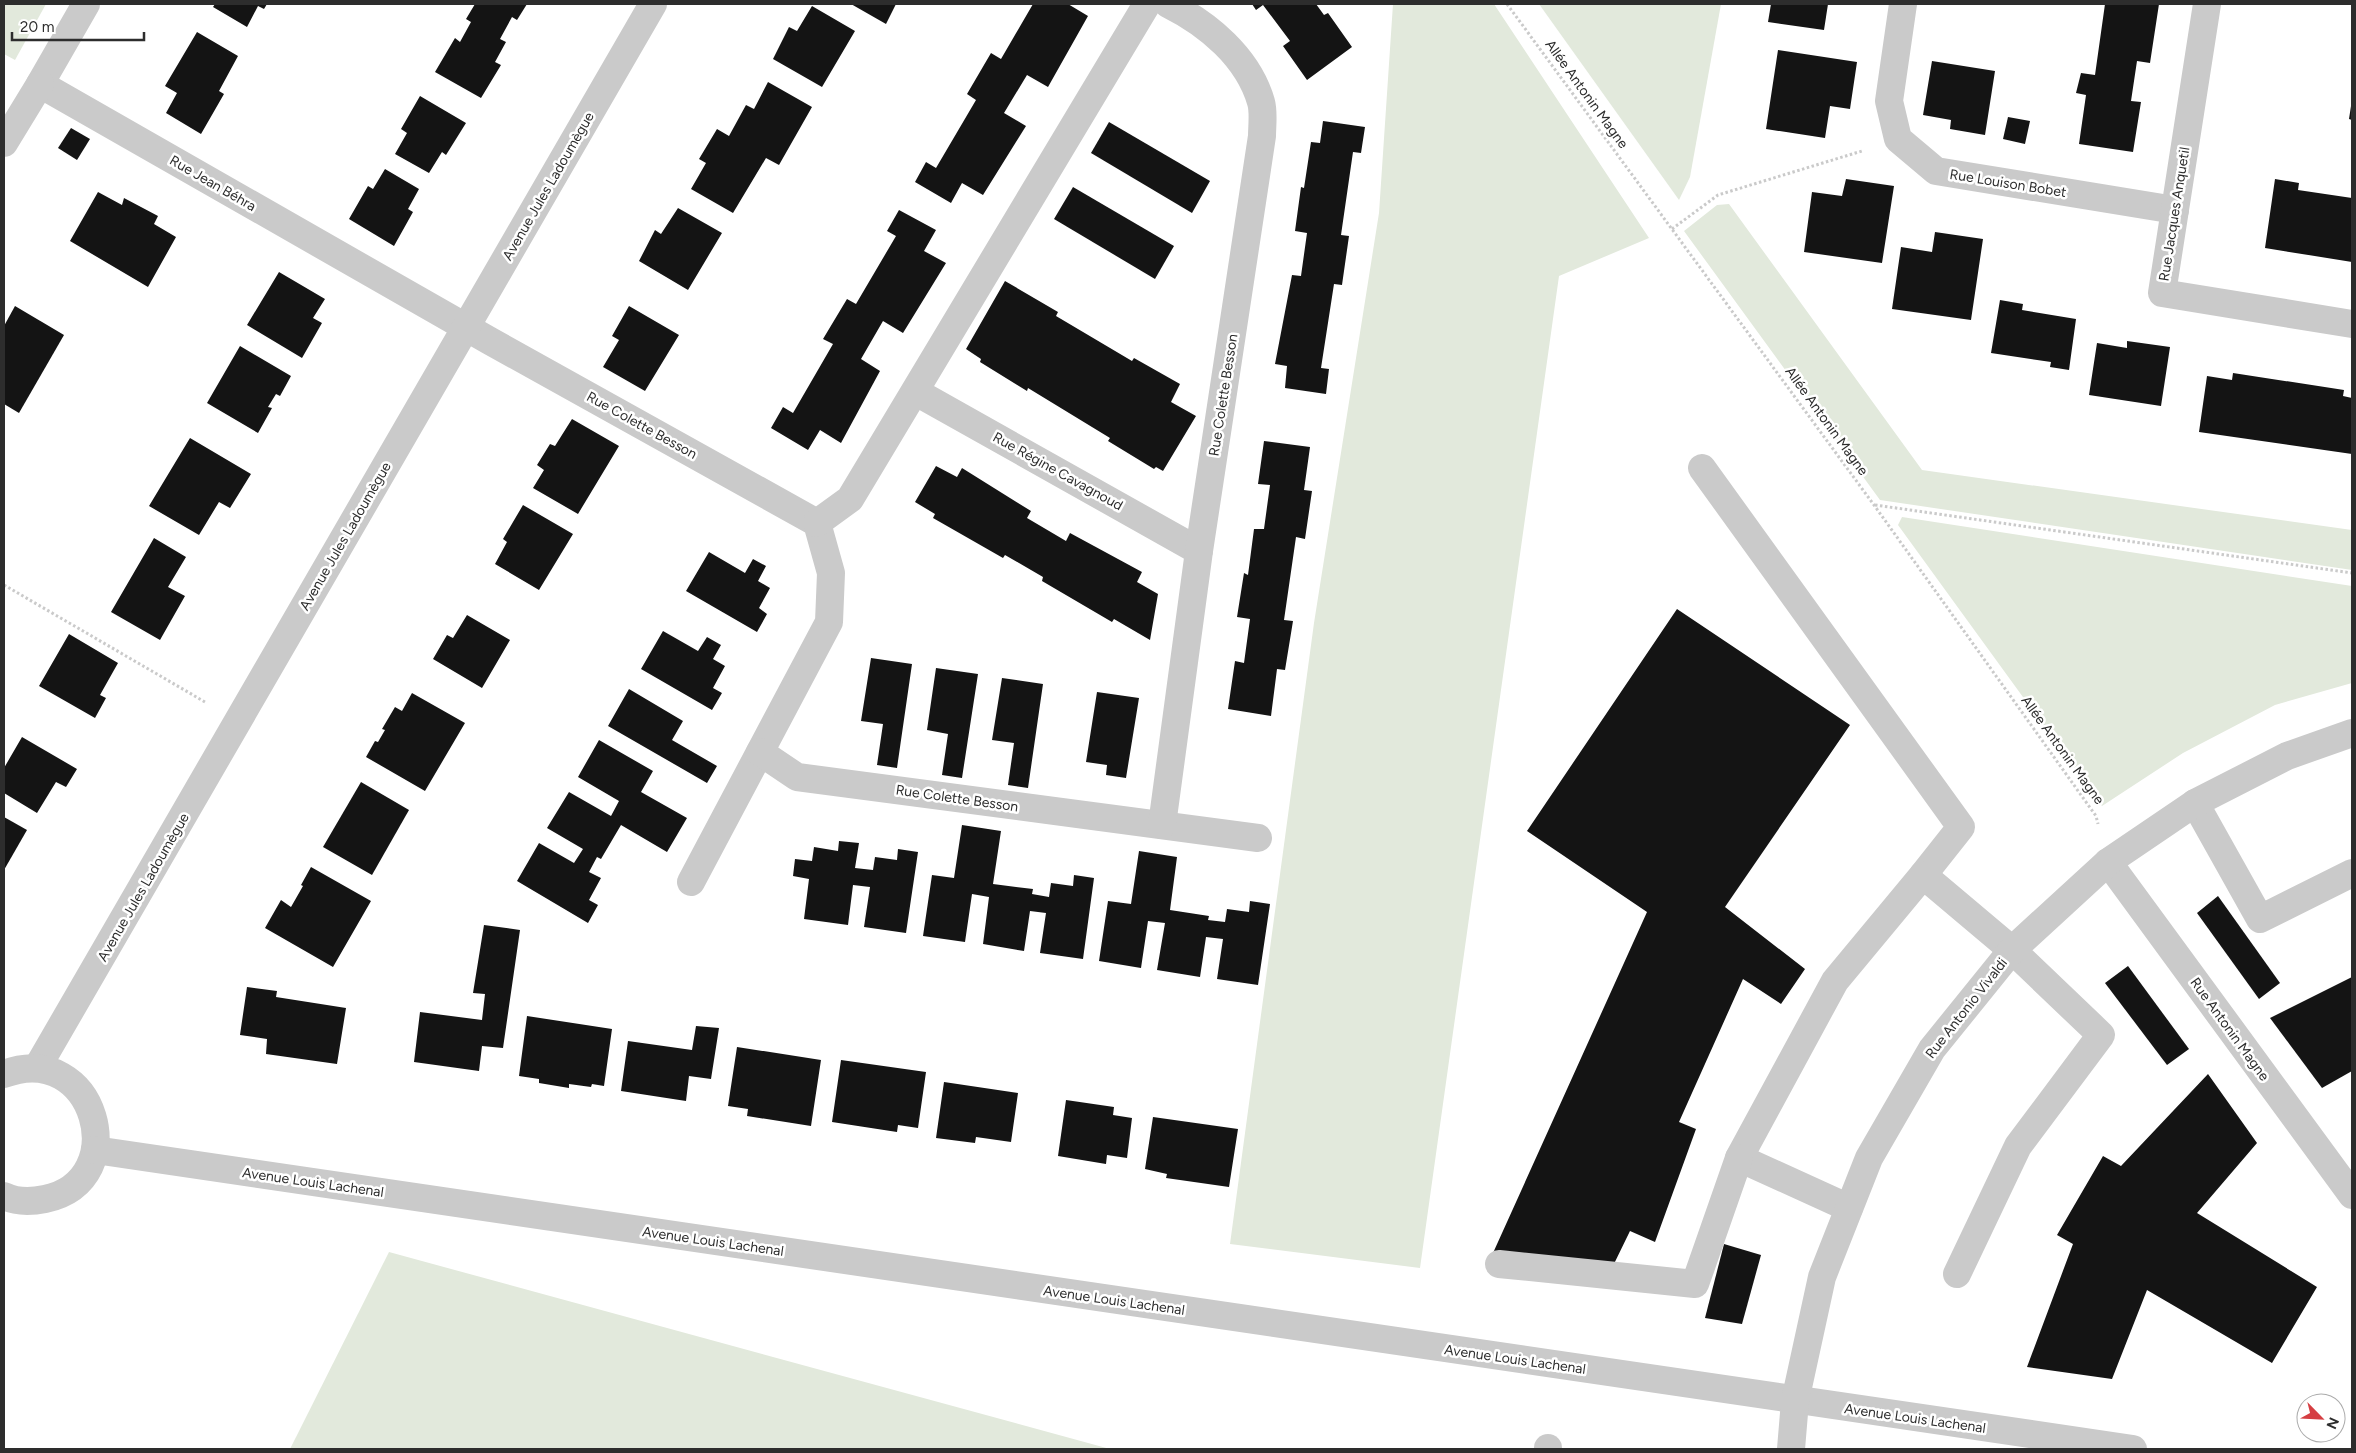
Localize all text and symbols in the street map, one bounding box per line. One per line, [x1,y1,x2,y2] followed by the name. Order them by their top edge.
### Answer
[12,10,145,42] scale bar
[20,18,54,36] text: 20 m
[1541,37,1632,152] street label: Allée Antonin Magne
[499,109,598,263] street label: Avenue Jules Ladoumègue
[2155,146,2193,282] street label: Rue Jacques Anquetil
[167,152,259,215] street label: Rue Jean Béhra
[1948,166,2067,201] street label: Rue Louison Bobet
[1205,333,1242,457] street label: Rue Colette Besson
[1781,364,1872,479] street label: Allée Antonin Magne
[584,388,700,463] street label: Rue Colette Besson
[990,429,1126,514] street label: Rue Régine Cavagnoud
[296,459,395,613] street label: Avenue Jules Ladoumègue
[2017,693,2108,808] street label: Allée Antonin Magne
[895,781,1019,816] street label: Rue Colette Besson
[94,810,193,964] street label: Avenue Jules Ladoumègue
[1922,955,2011,1062] street label: Rue Antonio Vivaldi
[2186,974,2273,1084] street label: Rue Antonin Magne
[241,1164,385,1201] street label: Avenue Louis Lachenal
[641,1223,785,1260] street label: Avenue Louis Lachenal
[1042,1282,1186,1319] street label: Avenue Louis Lachenal
[1443,1341,1587,1378] street label: Avenue Louis Lachenal
[2296,1393,2346,1443] north arrow
[1843,1400,1987,1437] street label: Avenue Louis Lachenal
[2322,1415,2342,1431] text: N

